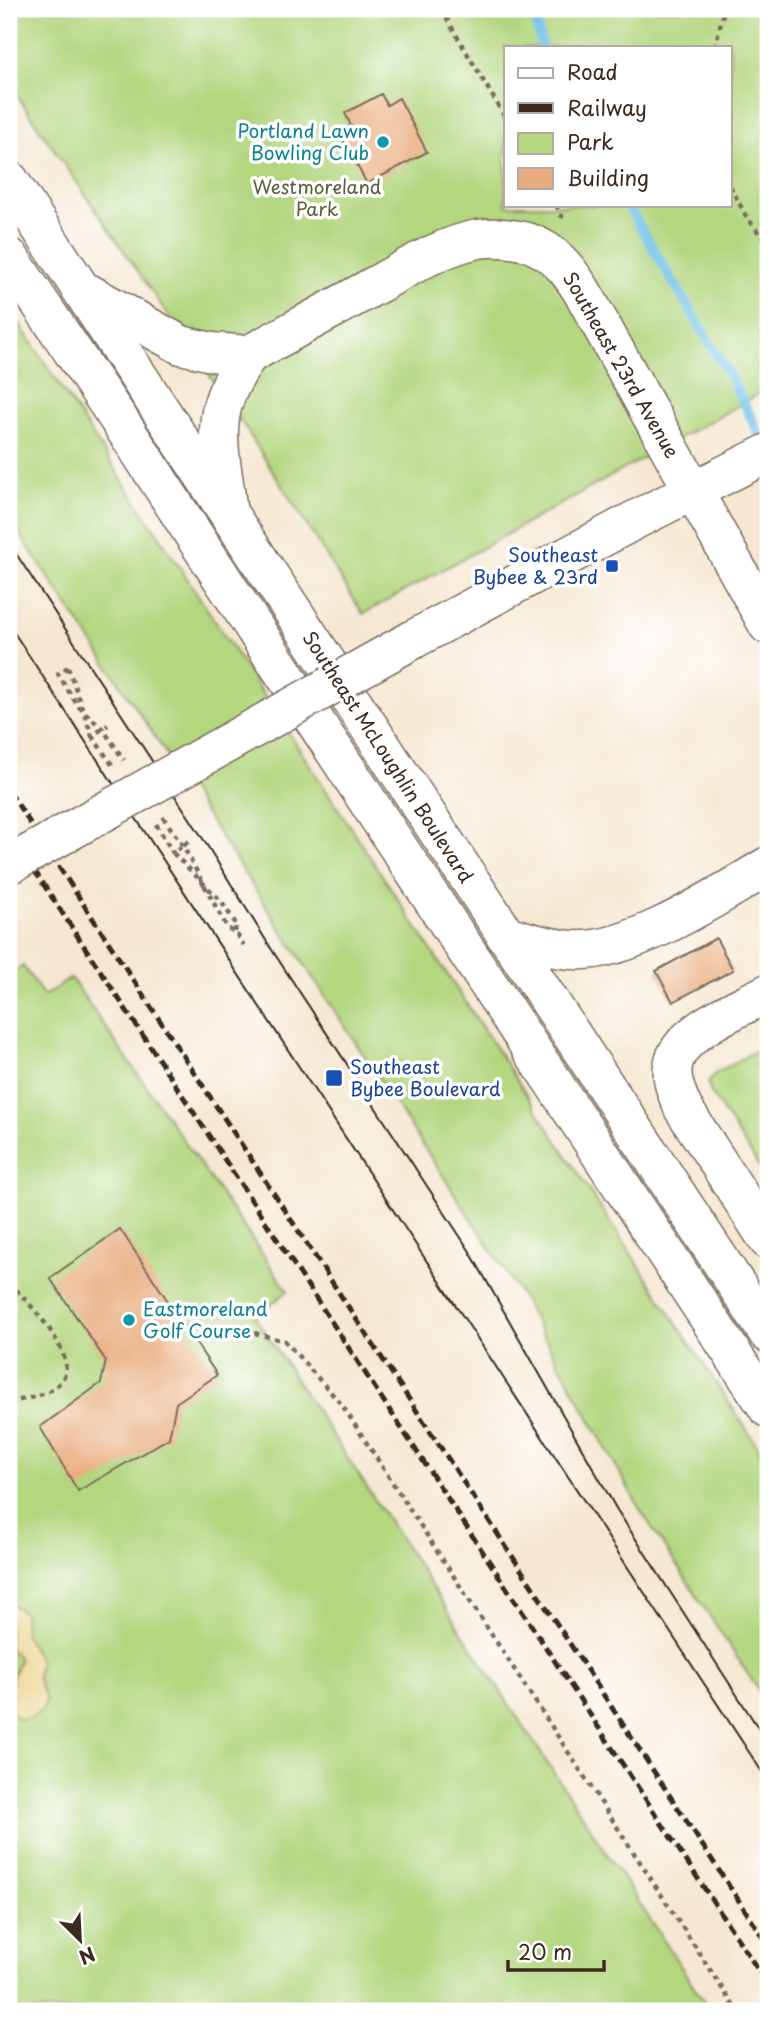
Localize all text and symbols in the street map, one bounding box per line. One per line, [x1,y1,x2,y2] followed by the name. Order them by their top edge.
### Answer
[504,46,732,206] legend
[567,55,618,87] text: Road
[567,91,647,123] text: Railway
[238,116,369,166] place label: Portland Lawn Bowling Club
[567,125,614,157] text: Park
[375,134,391,150] marker: Portland Lawn Bowling Club
[567,161,649,193] text: Building
[253,172,382,222] park label: Westmoreland Park
[557,266,687,463] street label: Southeast 23rd Avenue
[473,540,598,590] place label: Southeast Bybee & 23rd
[604,558,620,574] marker: Southeast Bybee & 23rd
[297,625,481,888] street label: Southeast McLoughlin Boulevard
[350,1052,501,1102] place label: Southeast Bybee Boulevard
[324,1068,344,1088] marker: Southeast Bybee Boulevard
[143,1294,268,1344] place label: Eastmoreland Golf Course
[121,1312,137,1328] marker: Eastmoreland Golf Course
[46,1904,116,1974] north arrow
[508,1929,604,1973] scale bar
[518,1935,572,1967] text: 20 m
[75,1941,100,1972] text: N

